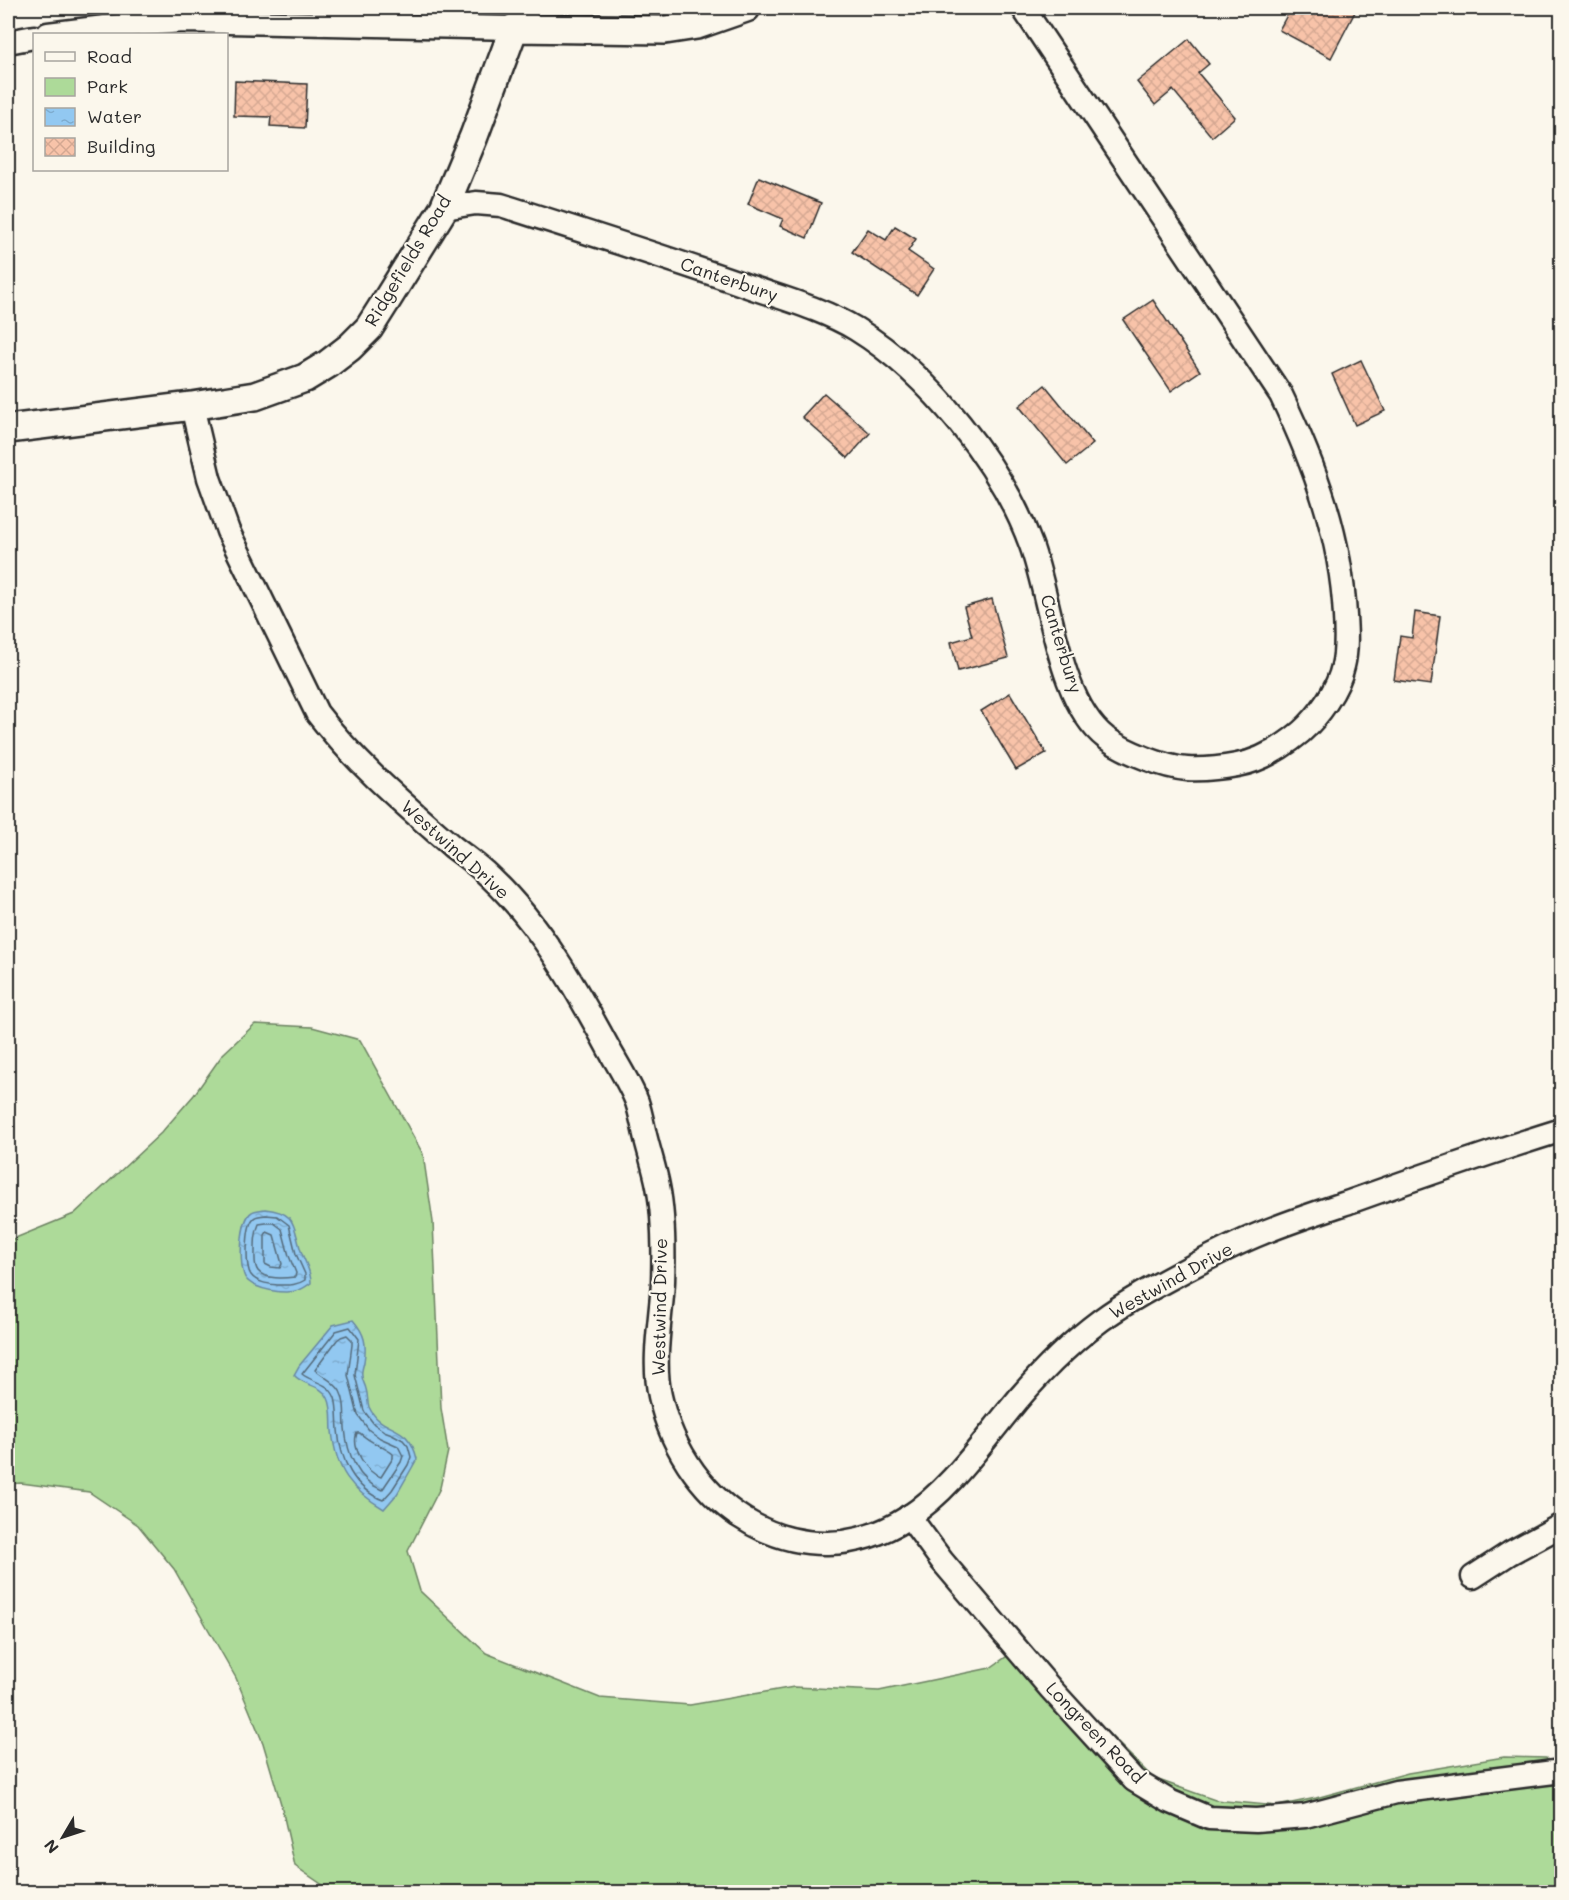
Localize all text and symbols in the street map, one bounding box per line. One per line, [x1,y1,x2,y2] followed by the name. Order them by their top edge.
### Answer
[33,33,228,171] legend
[87,44,132,68] text: Road
[87,74,128,98] text: Park
[87,104,142,128] text: Water
[87,134,155,158] text: Building
[358,190,456,331] street label: Ridgefields Road
[677,251,781,307] street label: Canterbury
[1036,591,1088,696] street label: Canterbury
[396,794,515,904] street label: Westwind Drive
[1104,1236,1237,1324] street label: Westwind Drive
[646,1238,672,1376] street label: Westwind Drive
[1041,1676,1150,1788] street label: Longreen Road
[33,1807,93,1867] north arrow
[39,1835,63,1858] text: N

